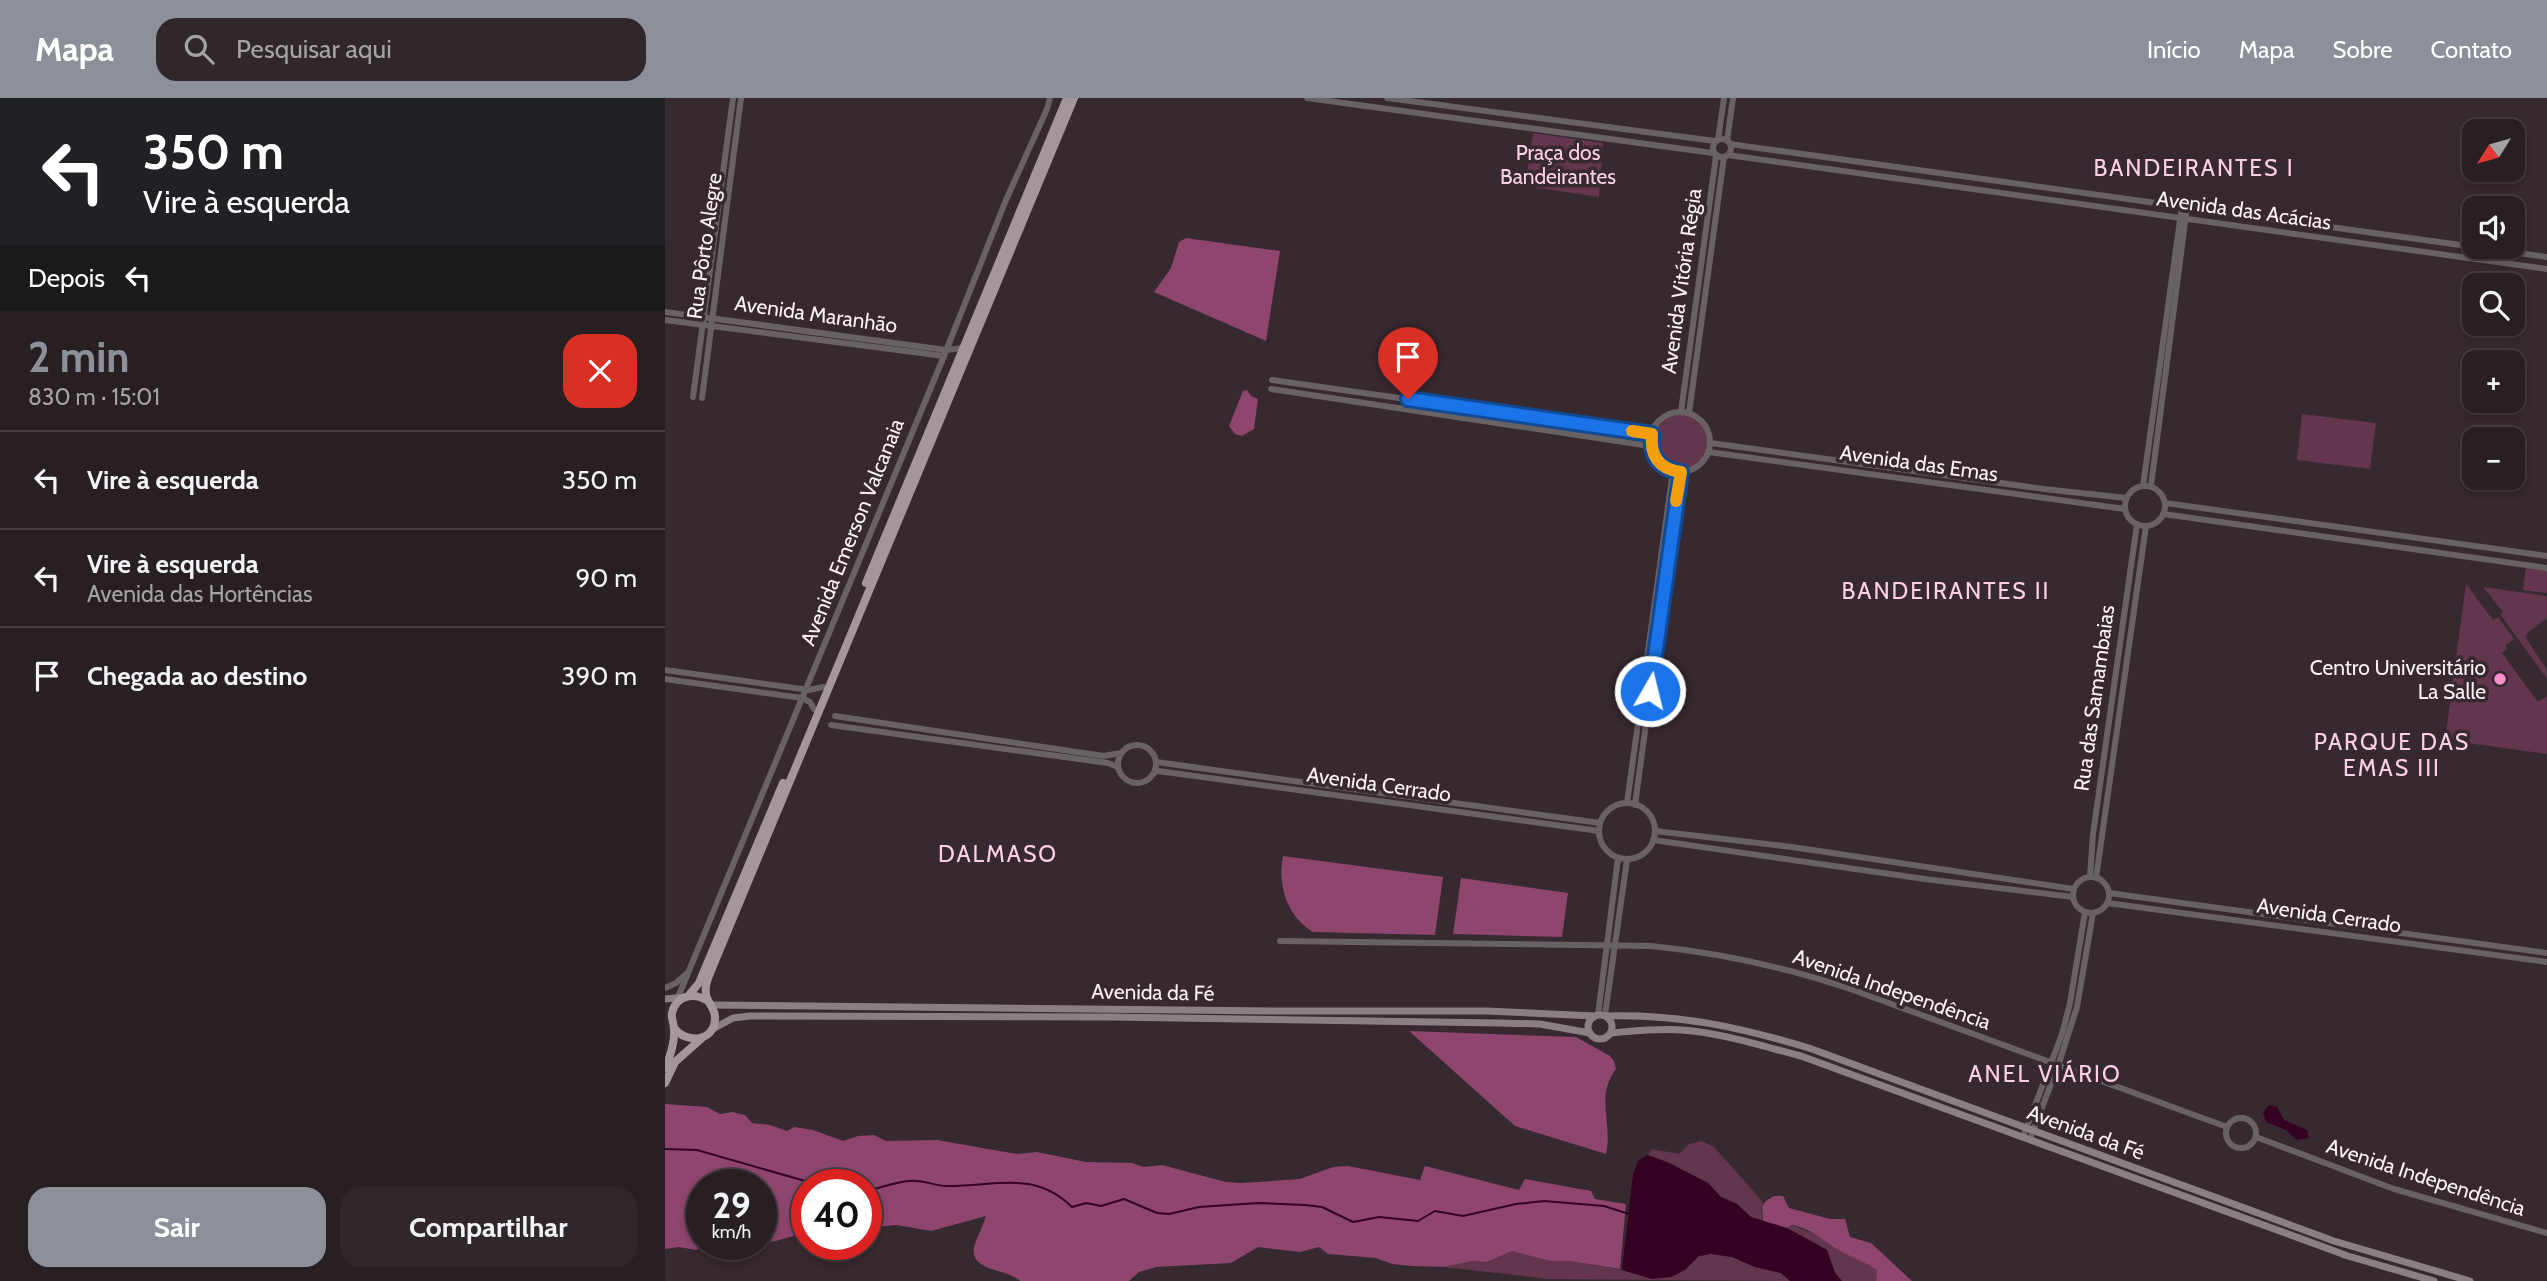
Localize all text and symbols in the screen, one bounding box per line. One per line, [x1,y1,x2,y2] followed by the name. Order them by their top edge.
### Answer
[156,18,646,81] search box
[35,29,114,69] text: Mapa
[180,30,218,68] icon: search
[236,33,392,65] text: Pesquisar aqui
[2147,35,2201,64] text: Início
[2239,35,2294,64] text: Mapa
[2332,35,2393,64] text: Sobre
[2431,35,2512,64] text: Contato
[2462,119,2525,182] north arrow
[2462,119,2525,490] map controls
[143,122,284,181] text: 350 m
[28,126,119,217] icon: left
[1500,140,1616,189] park label: Praça dos Bandeirantes
[2093,154,2295,182] district label: BANDEIRANTES I
[681,171,727,321] street label: Rua Pôrto Alegre
[143,182,350,221] text: Vire à esquerda
[2155,185,2333,235] street label: Avenida das Acácias
[1656,187,1706,375] street label: Avenida Vitória Régia
[2462,196,2525,259] button: sound
[119,259,157,297] icon: left
[28,262,105,294] text: Depois
[2462,273,2525,336] button: search
[733,290,899,338] street label: Avenida Maranhão
[1378,327,1438,399] pin
[28,331,129,383] text: 2 min
[563,334,637,408] button: close
[1389,338,1427,376] icon: arrive
[2462,350,2525,413] button: +
[28,383,160,411] text: 830 m · 15:01
[795,415,909,649] street label: Avenida Emerson Valcanaia
[2462,427,2525,490] button: −
[1838,440,2000,487] street label: Avenida das Emas
[28,461,66,499] icon: left
[87,464,259,496] text: Vire à esquerda
[562,464,637,496] text: 350 m
[87,548,259,580] text: Vire à esquerda
[28,559,66,597] icon: left
[575,562,637,594] text: 90 m
[1842,577,2050,605] district label: BANDEIRANTES II
[87,580,312,608] text: Avenida das Hortências
[2069,603,2119,793] street label: Rua das Samambaias
[1613,654,1687,728] position arrow
[2310,655,2486,704] place label: Centro Universitário La Salle
[28,657,66,695] icon: arrive
[87,660,307,692] text: Chegada ao destino
[561,660,637,692] text: 390 m
[2492,671,2508,687] marker: Centro Universitário La Salle
[2314,728,2470,782] district label: PARQUE DAS EMAS III
[1305,761,1453,807] street label: Avenida Cerrado
[938,840,1058,868] district label: DALMASO
[2255,892,2403,938] street label: Avenida Cerrado
[1790,943,1994,1035] street label: Avenida Independência
[1091,978,1215,1006] street label: Avenida da Fé
[1968,1059,2122,1088] district label: ANEL VIÁRIO
[2024,1099,2148,1165] street label: Avenida da Fé
[2323,1133,2529,1221] street label: Avenida Independência
[791,1169,882,1260] speed limit sign: 40
[712,1184,751,1227] text: 29
[28,1187,326,1267] button: Sair
[340,1187,637,1267] button: Compartilhar
[712,1221,751,1243] text: km/h

